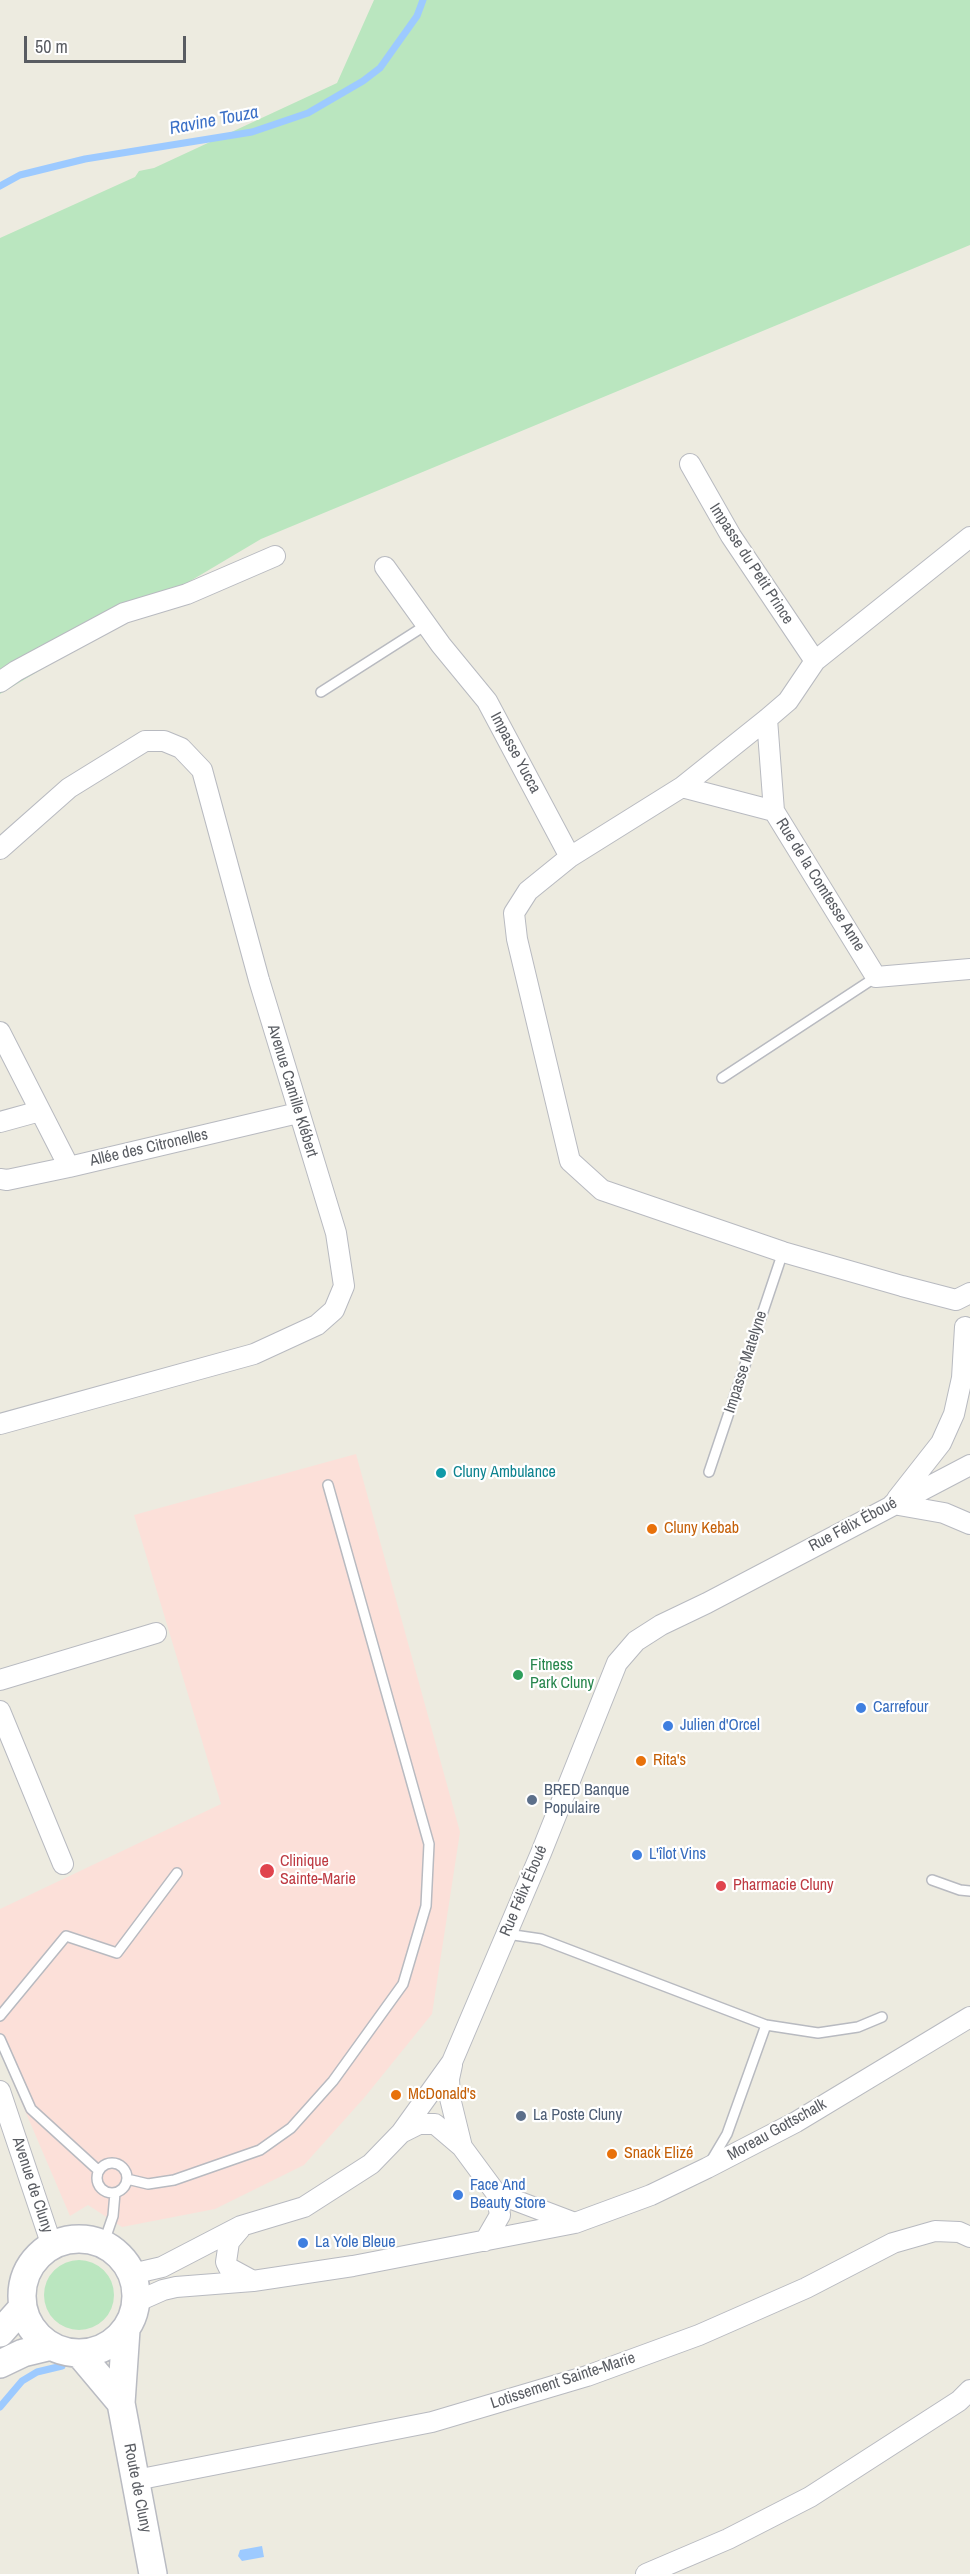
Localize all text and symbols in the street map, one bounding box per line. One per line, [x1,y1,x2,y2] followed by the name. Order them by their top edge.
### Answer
[27,24,189,62] scale bar
[35,34,68,59] text: 50 m
[168,102,260,140] water label: Ravine Touza
[705,500,797,628] street label: Impasse du Petit Prince
[486,709,544,797] street label: Impasse Yucca
[771,815,869,955] street label: Rue de la Comtesse Anne
[263,1022,321,1160] street label: Avenue Camille Klébert
[88,1125,210,1171] street label: Allée des Citronelles
[720,1308,772,1416] street label: Impasse Matelyne
[453,1463,556,1483] place label: Cluny Ambulance
[434,1466,448,1480] marker: Cluny Ambulance
[806,1494,900,1556] street label: Rue Félix Éboué
[664,1519,739,1539] place label: Cluny Kebab
[645,1522,659,1536] marker: Cluny Kebab
[530,1656,594,1694] place label: Fitness Park Cluny
[511,1668,525,1682] marker: Fitness Park Cluny
[873,1698,928,1718] place label: Carrefour
[854,1701,868,1715] marker: Carrefour
[680,1716,760,1736] place label: Julien d'Orcel
[661,1719,675,1733] marker: Julien d'Orcel
[653,1751,686,1771] place label: Rita's
[634,1754,648,1768] marker: Rita's
[544,1781,629,1819] place label: BRED Banque Populaire
[525,1793,539,1807] marker: BRED Banque Populaire
[496,1843,552,1939] street label: Rue Félix Éboué
[649,1845,706,1865] place label: L'îlot Vins
[630,1848,644,1862] marker: L'îlot Vins
[280,1852,356,1890] place label: Clinique Sainte-Marie
[258,1862,276,1880] marker: Clinique Sainte-Marie
[733,1876,834,1896] place label: Pharmacie Cluny
[714,1879,728,1893] marker: Pharmacie Cluny
[408,2085,476,2105] place label: McDonald's
[389,2088,403,2102] marker: McDonald's
[724,2095,830,2165] street label: Moreau Gottschalk
[533,2106,622,2126] place label: La Poste Cluny
[514,2109,528,2123] marker: La Poste Cluny
[7,2135,57,2235] street label: Avenue de Cluny
[624,2144,693,2164] place label: Snack Elizé
[605,2147,619,2161] marker: Snack Elizé
[470,2176,546,2214] place label: Face And Beauty Store
[451,2188,465,2202] marker: Face And Beauty Store
[315,2233,396,2253] place label: La Yole Bleue
[296,2236,310,2250] marker: La Yole Bleue
[488,2349,638,2413] street label: Lotissement Sainte-Marie
[119,2442,155,2534] street label: Route de Cluny

